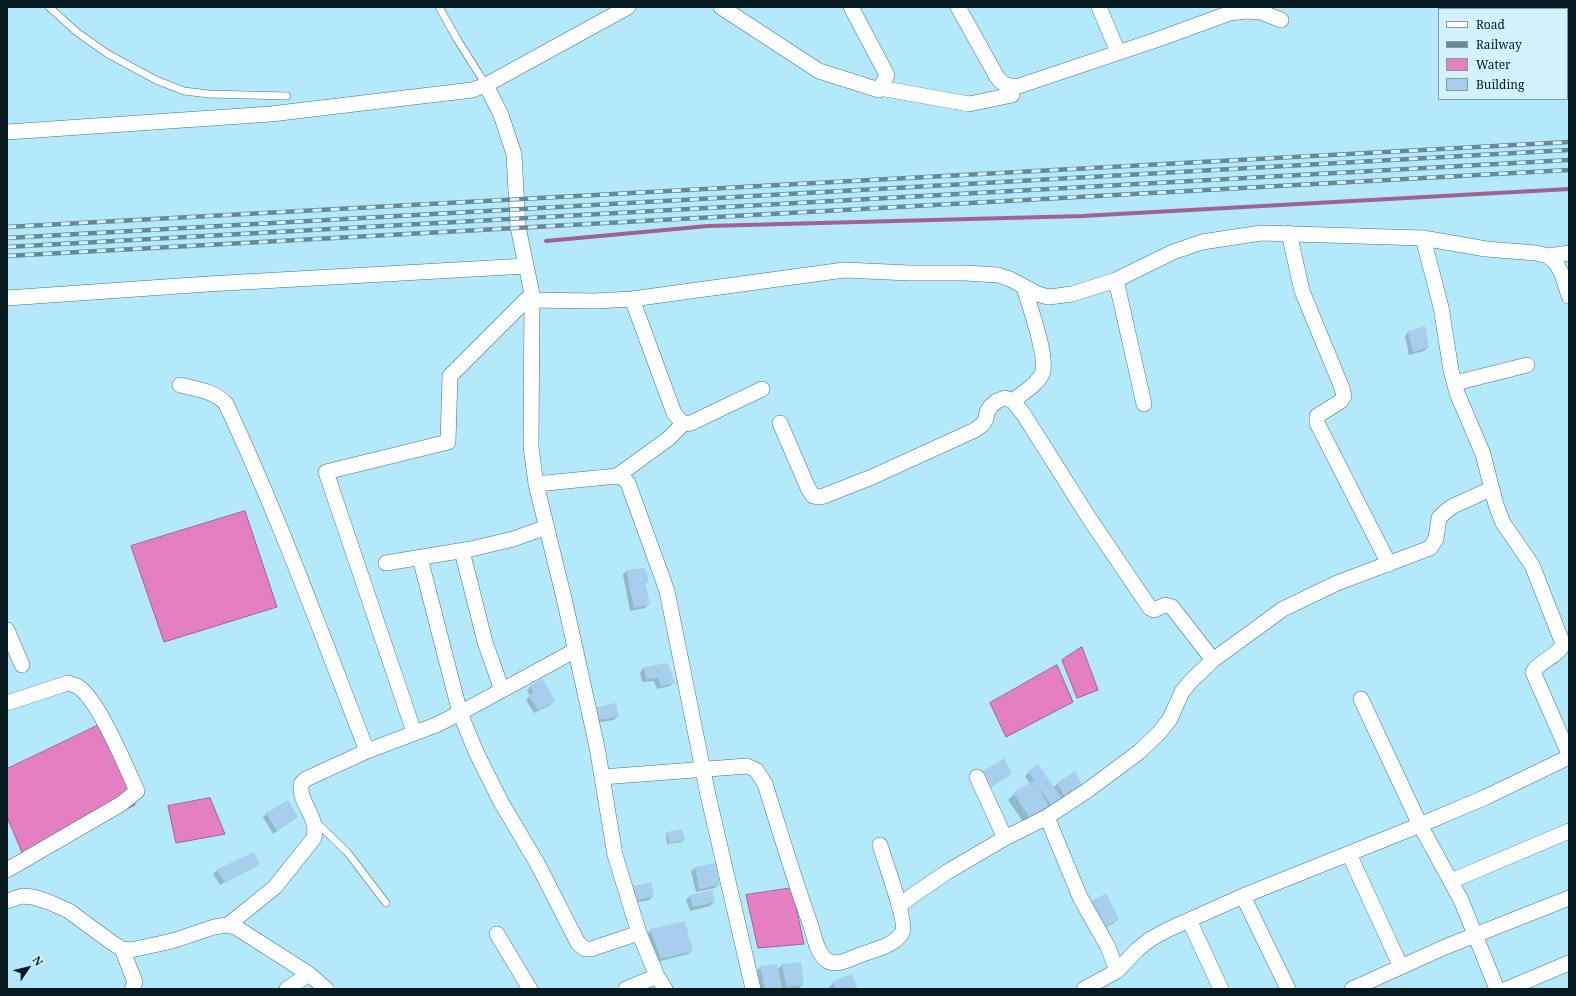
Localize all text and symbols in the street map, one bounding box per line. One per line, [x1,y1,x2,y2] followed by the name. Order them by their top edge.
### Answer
[1438,8,1568,100] legend
[1476,16,1505,33] text: Road
[1476,36,1522,53] text: Railway
[1476,56,1511,73] text: Water
[1476,76,1524,93] text: Building
[8,948,48,988] north arrow
[30,953,47,969] text: N

